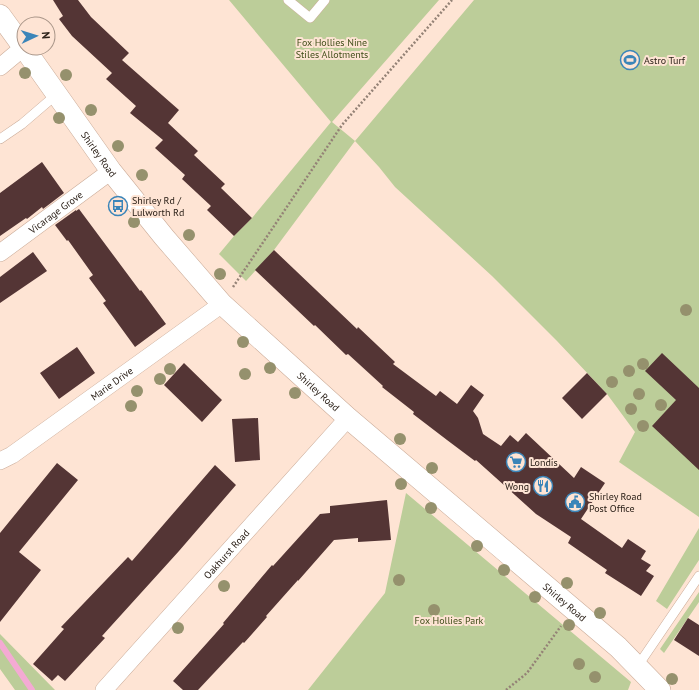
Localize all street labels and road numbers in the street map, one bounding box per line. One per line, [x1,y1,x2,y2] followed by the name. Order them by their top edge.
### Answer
[78,129,119,180] street label: Shirley Road
[25,188,85,237] street label: Vicarage Grove
[88,364,136,403] street label: Marie Drive
[294,369,342,414] street label: Shirley Road
[201,527,252,582] street label: Oakhurst Road
[540,580,589,624] street label: Shirley Road

